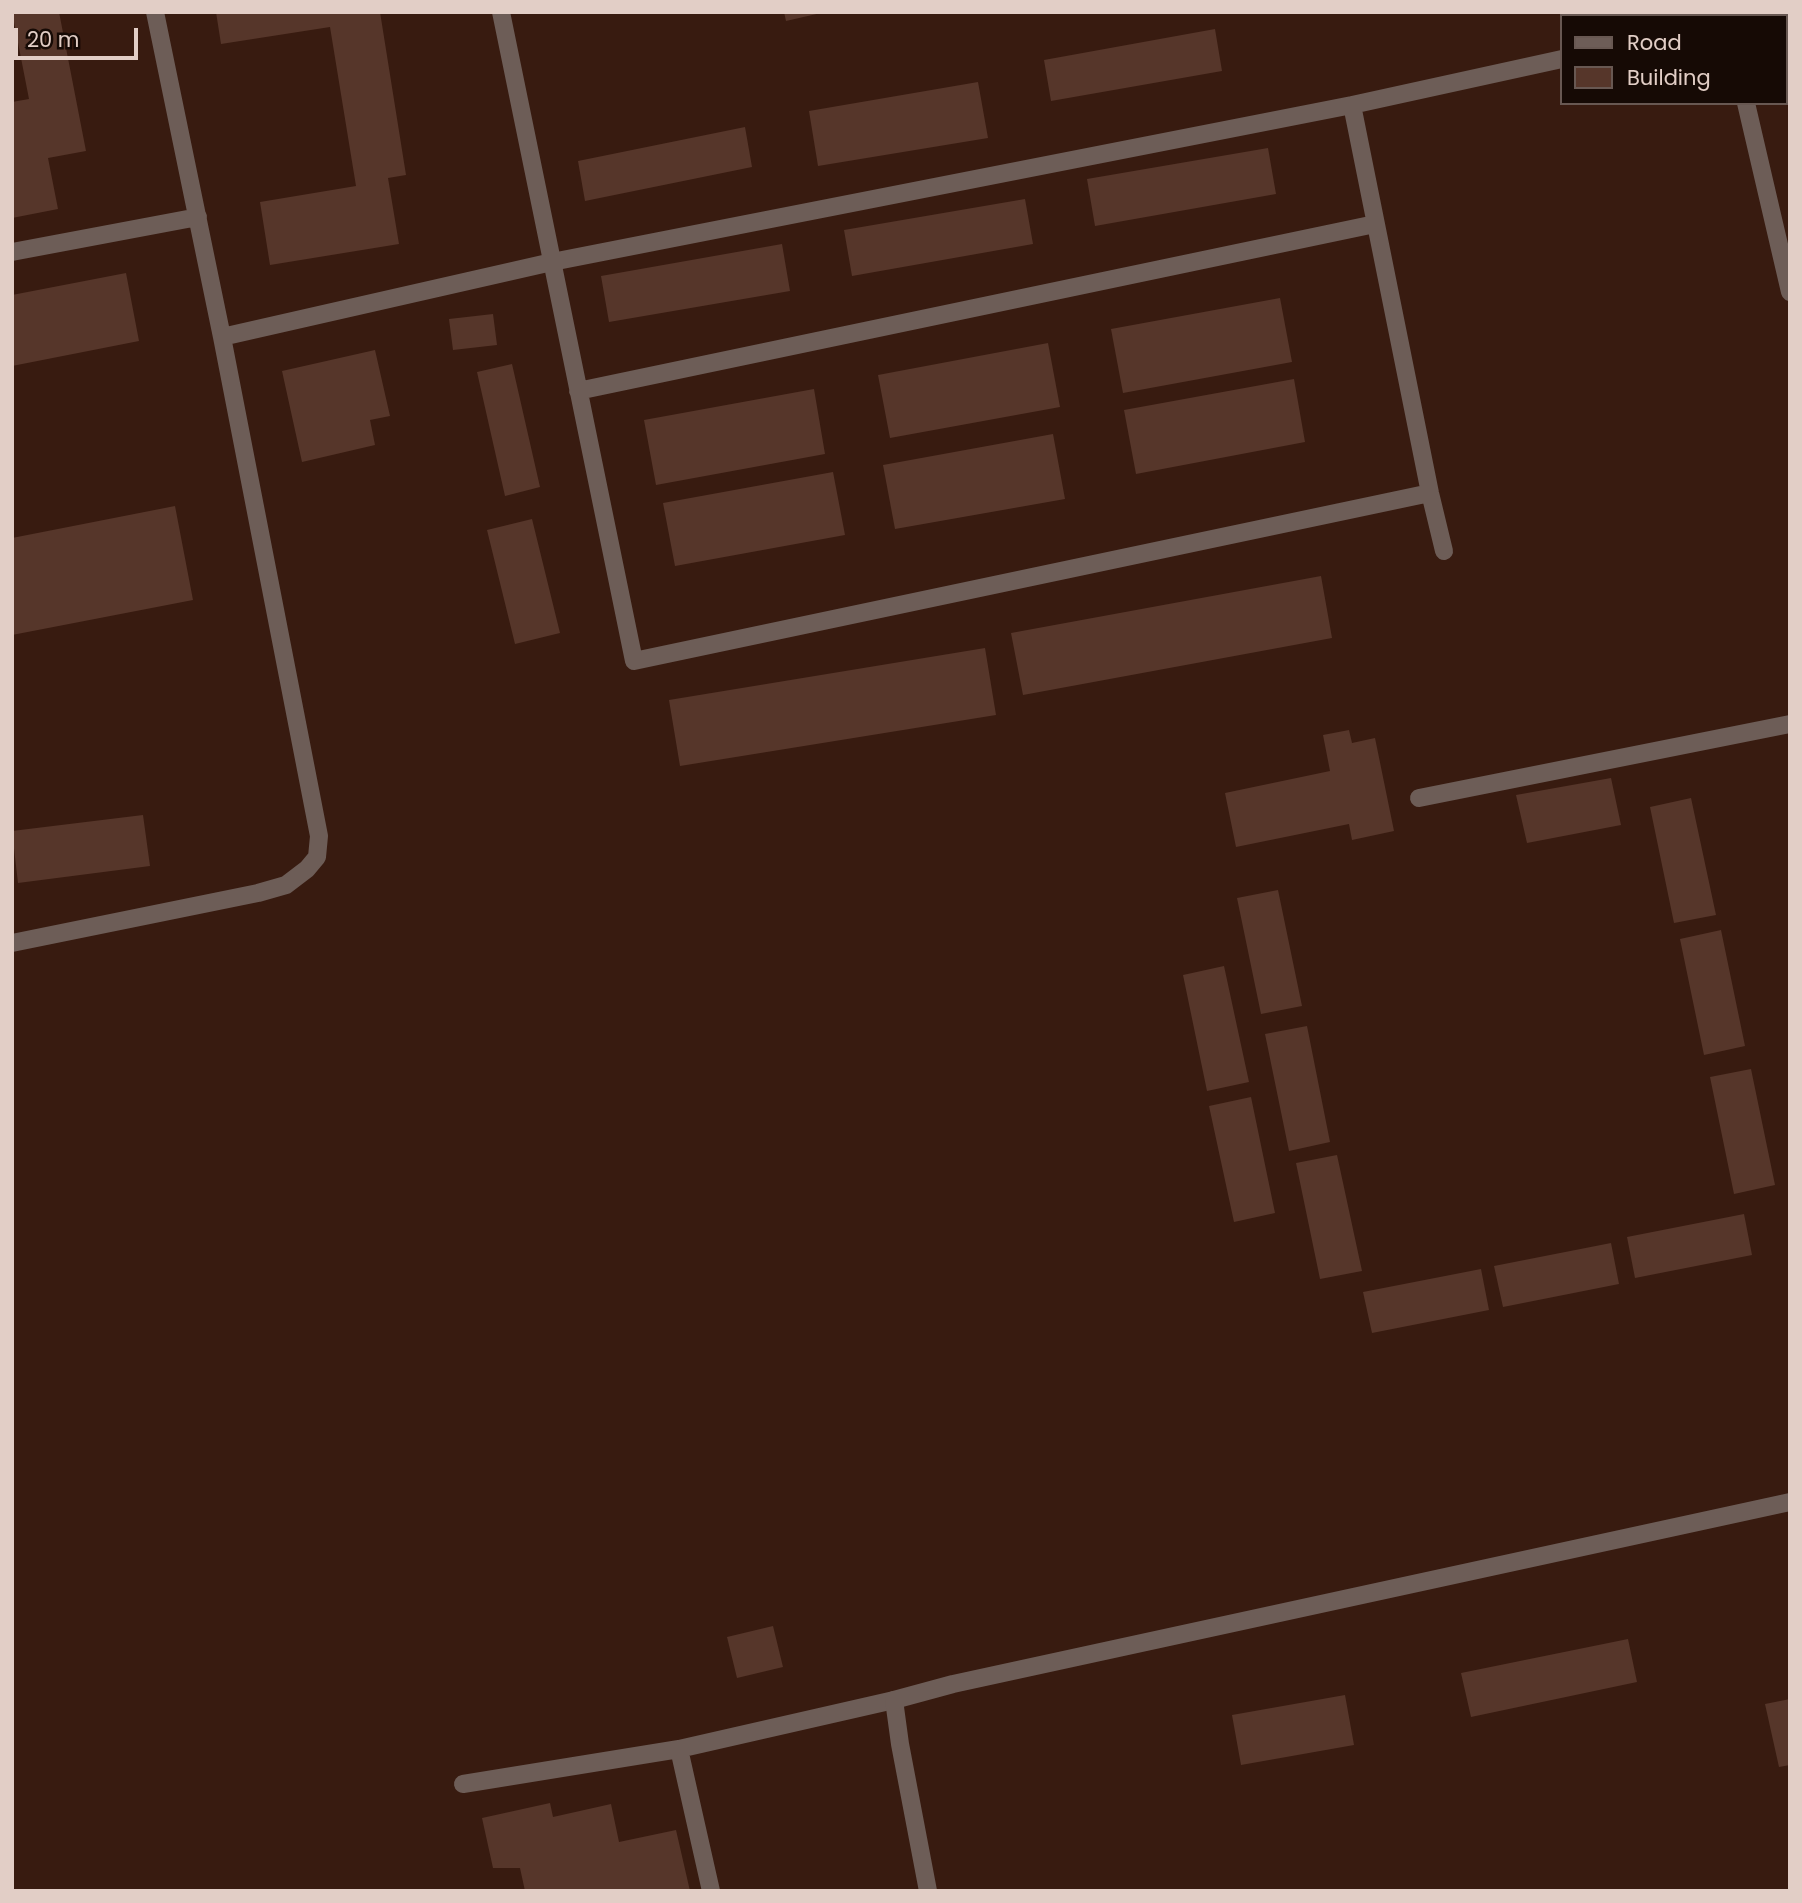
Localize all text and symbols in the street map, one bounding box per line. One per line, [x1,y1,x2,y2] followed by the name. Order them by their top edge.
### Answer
[18,14,142,58] scale bar
[1560,14,1788,105] legend
[27,25,80,54] text: 20 m
[1627,28,1682,57] text: Road
[1627,63,1711,92] text: Building

